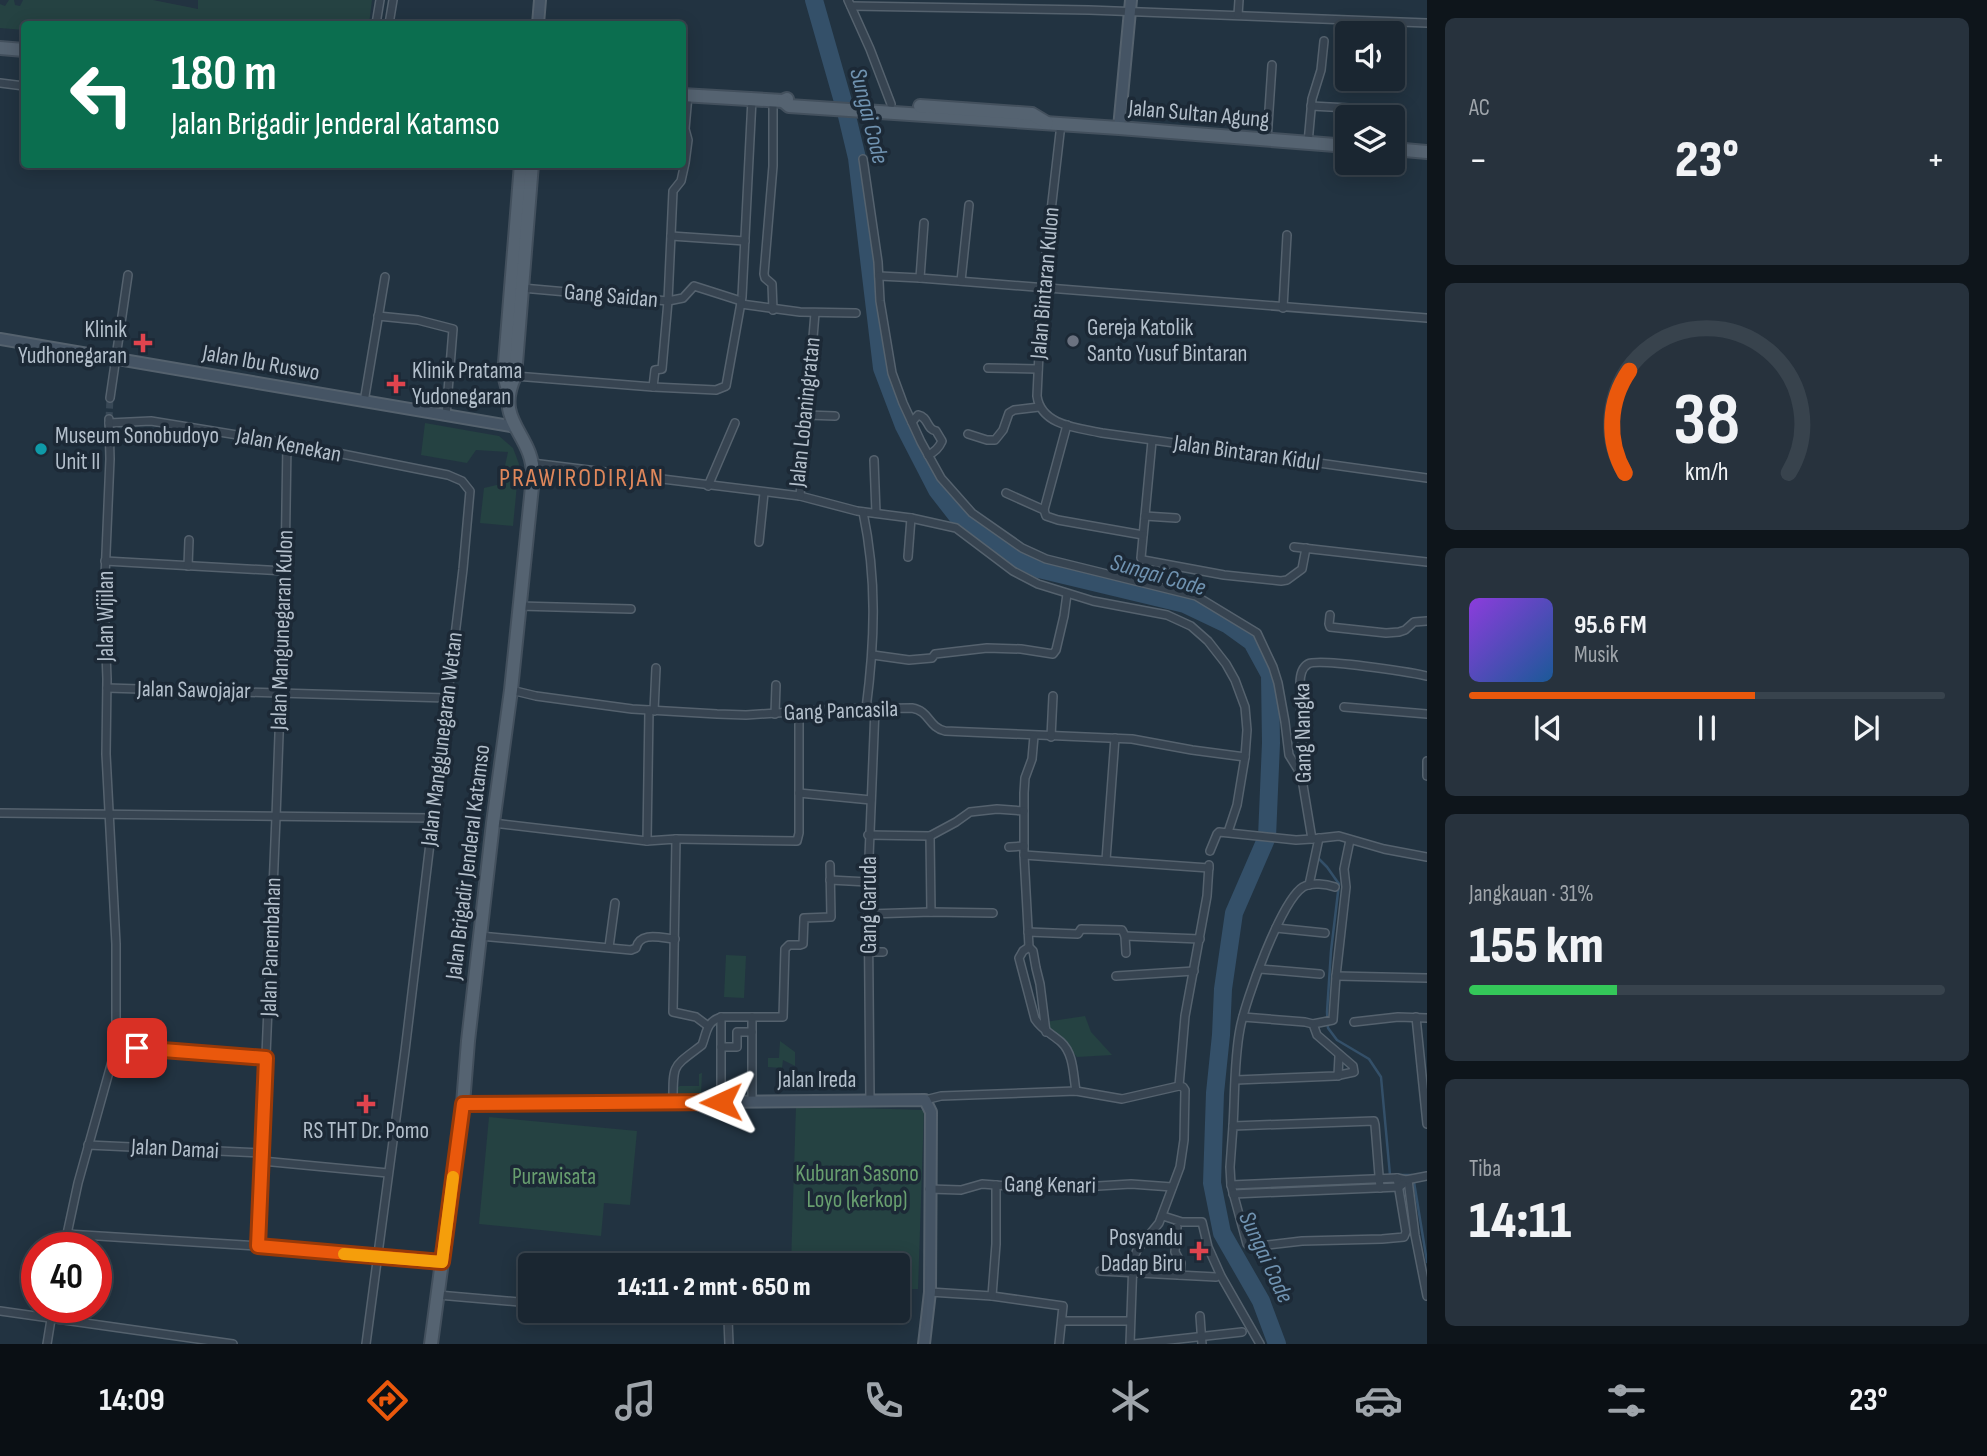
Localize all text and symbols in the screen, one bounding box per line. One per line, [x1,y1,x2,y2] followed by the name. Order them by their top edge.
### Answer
[1335,21,1405,175] map controls
[1335,21,1405,91] button: sound
[171,45,277,104] text: 180 m
[56,49,147,140] icon: left
[843,65,895,167] water label: Sungai Code
[1126,94,1271,134] street label: Jalan Sultan Agung
[1469,94,1490,122] text: AC
[171,105,500,144] text: Jalan Brigadir Jenderal Katamso
[1335,105,1405,175] button: layers
[1675,129,1739,192] text: 23°
[1469,138,1488,183] text: −
[1926,138,1945,183] text: +
[1024,206,1066,361] street label: Jalan Bintaran Kulon
[563,278,659,314] street label: Gang Saidan
[1087,314,1247,368] place label: Gereja Katolik Santo Yusuf Bintaran
[18,316,127,370] place label: Klinik Yudhonegaran
[133,333,153,353] marker: Klinik Yudhonegaran
[1065,333,1081,349] marker: Gereja Katolik Santo Yusuf Bintaran
[783,336,827,489] street label: Jalan Lobaningratan
[199,339,322,387] street label: Jalan Ibu Ruswo
[412,357,522,411] place label: Klinik Pratama Yudonegaran
[386,374,406,394] marker: Klinik Pratama Yudonegaran
[1674,377,1740,465] text: 38
[233,421,344,469] street label: Jalan Kenekan
[55,422,219,476] place label: Museum Sonobudoyo Unit II
[1171,429,1322,477] street label: Jalan Bintaran Kidul
[33,441,49,457] marker: Museum Sonobudoyo Unit II
[1685,457,1729,488] text: km/h
[499,463,665,494] district label: PRAWIRODIRJAN
[264,529,299,732] street label: Jalan Mangunegaran Kulon
[1107,548,1209,602] water label: Sungai Code
[92,571,120,662] street label: Jalan Wijilan
[1574,610,1647,641] text: 95.6 FM
[415,630,469,849] street label: Jalan Manggunegaran Wetan
[1574,641,1619,669] text: Musik
[136,675,251,705] street label: Jalan Sawojajar
[1288,683,1318,783] street label: Gang Nangka
[783,695,899,727] street label: Gang Pancasila
[1529,709,1567,747] icon: previous
[1688,709,1726,747] icon: pause
[1847,709,1885,747] icon: next
[440,743,496,982] street label: Jalan Brigadir Jenderal Katamso
[855,856,883,954] street label: Gang Garuda
[255,877,287,1018] street label: Jalan Panembahan
[1469,880,1594,908] text: Jangkauan · 31%
[1469,915,1604,978] text: 155 km
[107,1018,167,1078] pin
[118,1029,156,1067] icon: arrive
[684,1065,758,1139] position arrow
[777,1066,856,1094] street label: Jalan Ireda
[356,1094,376,1114] marker: RS THT Dr. Pomo
[303,1117,429,1145] place label: RS THT Dr. Pomo
[129,1133,220,1165] street label: Jalan Damai
[1469,1155,1501,1183] text: Tiba
[795,1160,919,1214] park label: Kuburan Sasono Loyo (kerkop)
[512,1163,596,1191] park label: Purawisata
[1004,1170,1096,1200] street label: Gang Kenari
[1469,1190,1571,1253] text: 14:11
[1232,1207,1300,1307] water label: Sungai Code
[1101,1224,1183,1278] place label: Posyandu Dadap Biru
[21,1232,112,1323] speed limit sign: 40
[1189,1241,1209,1261] marker: Posyandu Dadap Biru
[617,1272,811,1303] text: 14:11 · 2 mnt · 650 m
[363,1376,412,1425] icon: directions
[611,1376,660,1425] icon: music
[859,1376,908,1425] icon: phone
[1106,1376,1155,1425] icon: climate
[1354,1376,1403,1425] icon: car
[1602,1376,1651,1425] icon: filters
[99,1381,165,1420] text: 14:09
[1849,1381,1888,1420] text: 23°

